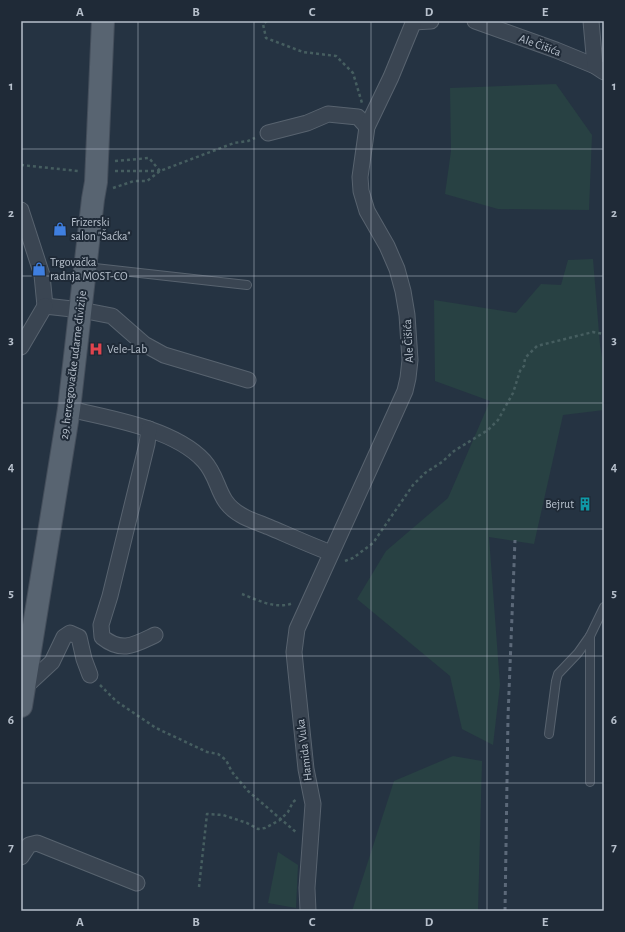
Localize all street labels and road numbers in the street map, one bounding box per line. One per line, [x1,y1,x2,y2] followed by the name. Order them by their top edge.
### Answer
[517,31,563,58] street label: Ale Čišića
[58,290,89,440] street label: 29. hercegovačke udarne divizije
[400,318,415,363] street label: Ale Čišića
[294,718,314,782] street label: Hamida Vuka

